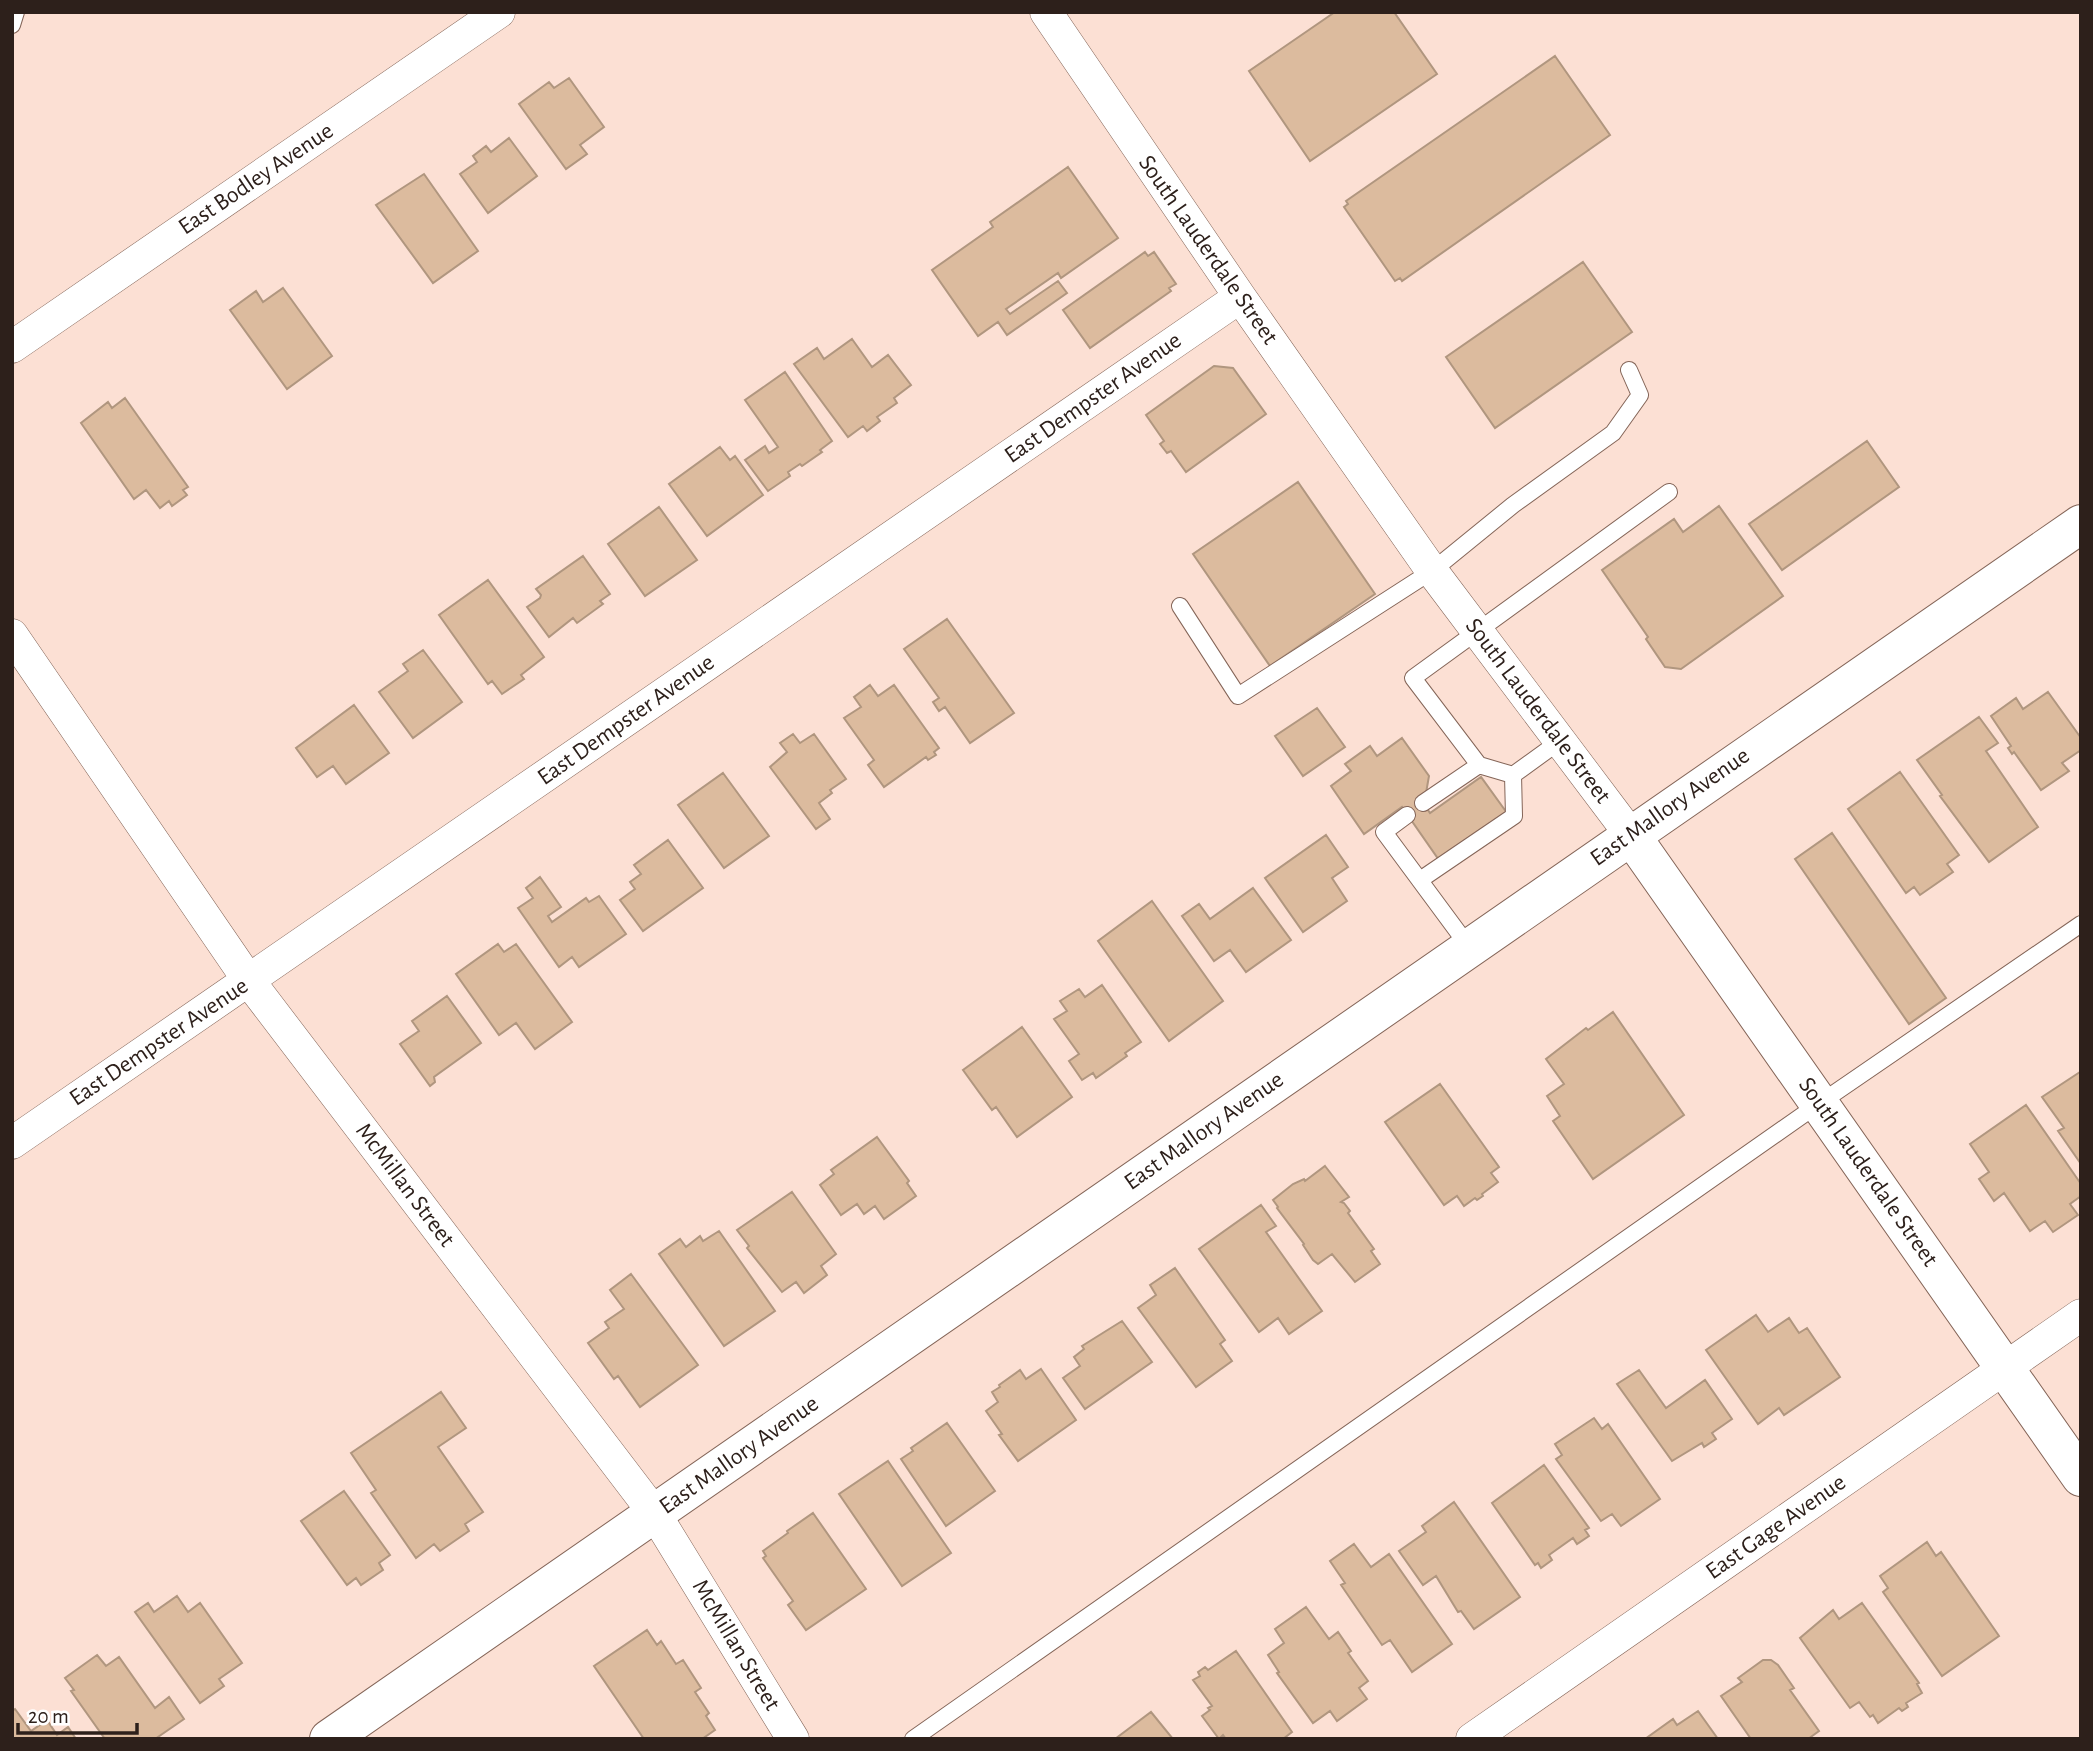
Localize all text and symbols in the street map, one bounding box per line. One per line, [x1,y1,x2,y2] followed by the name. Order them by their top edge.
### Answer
[174,119,338,239] street label: East Bodley Avenue
[1134,151,1282,349] street label: South Lauderdale Street
[1000,328,1186,468] street label: East Dempster Avenue
[1461,614,1615,808] street label: South Lauderdale Street
[533,650,719,790] street label: East Dempster Avenue
[1586,743,1754,871] street label: East Mallory Avenue
[65,973,253,1111] street label: East Dempster Avenue
[1120,1067,1288,1195] street label: East Mallory Avenue
[1794,1073,1942,1271] street label: South Lauderdale Street
[351,1119,459,1252] street label: McMillan Street
[655,1391,823,1519] street label: East Mallory Avenue
[1702,1470,1850,1584] street label: East Gage Avenue
[688,1575,785,1715] street label: McMillan Street
[18,1692,136,1736] scale bar
[28,1706,69,1727] text: 20 m

